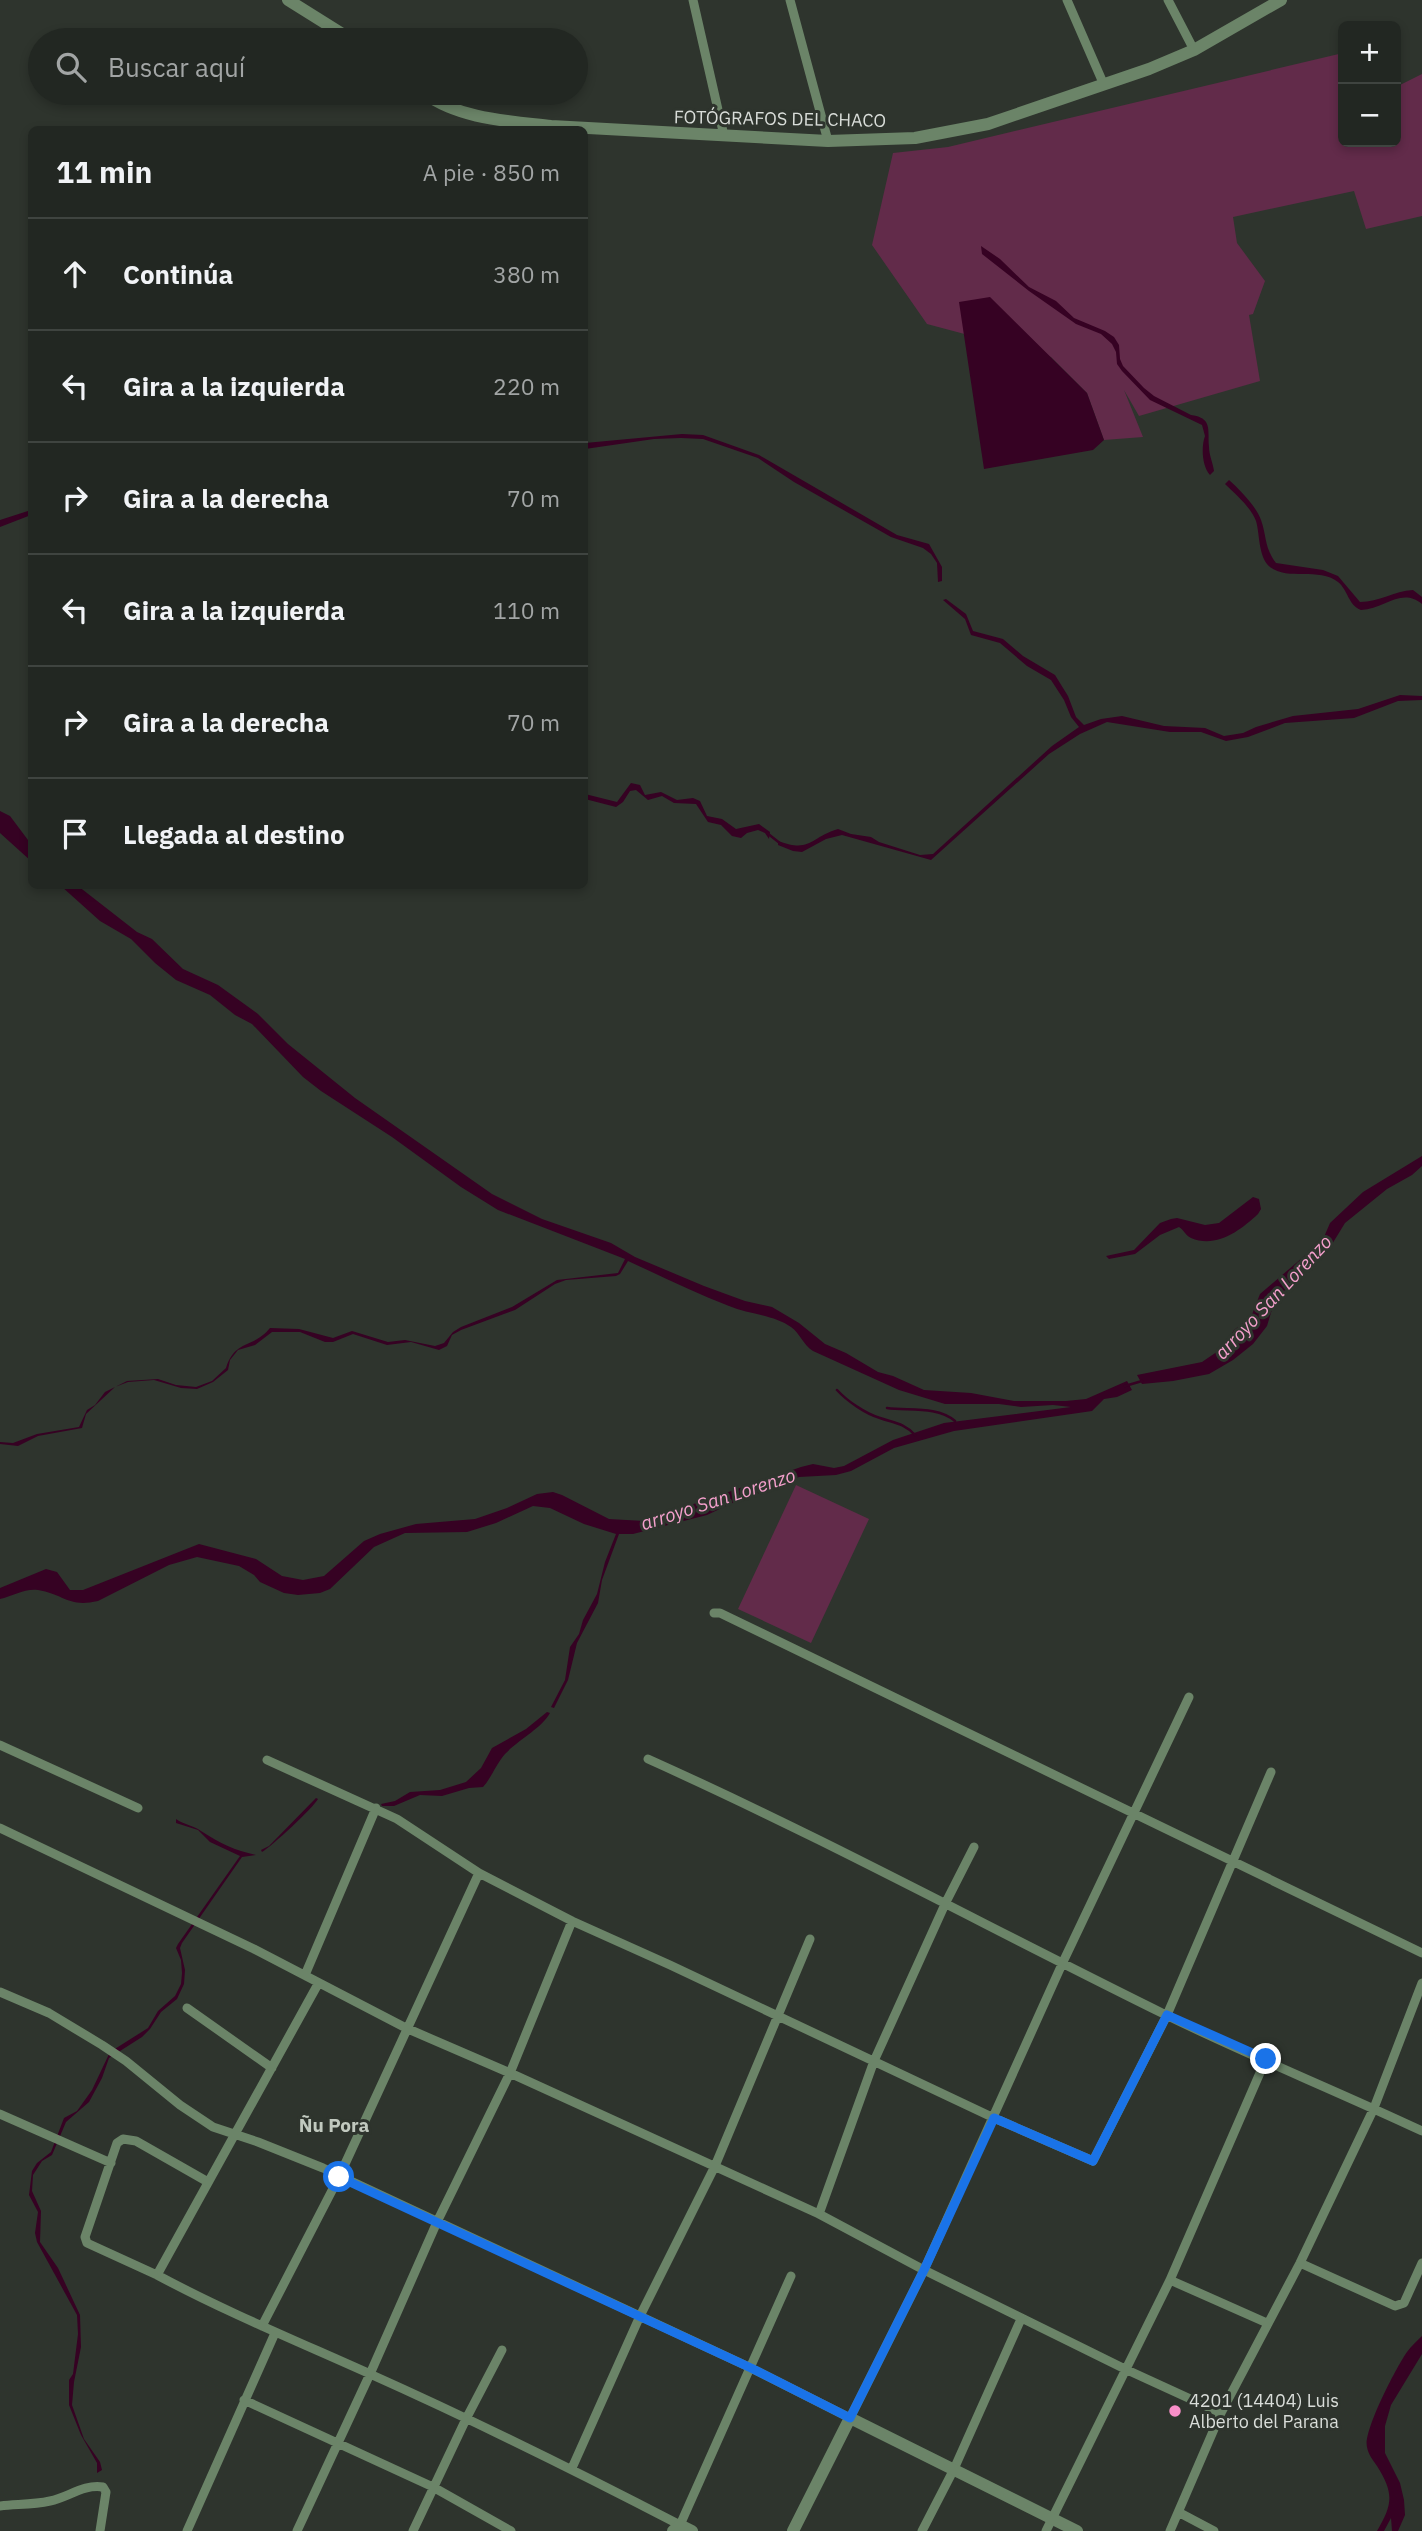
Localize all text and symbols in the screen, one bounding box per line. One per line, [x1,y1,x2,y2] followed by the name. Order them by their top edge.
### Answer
[1338,21,1401,147] map controls
[1338,21,1401,84] button: +
[28,28,588,105] search box
[52,48,90,86] icon: search
[108,50,245,84] text: Buscar aquí
[1338,84,1401,147] button: −
[674,105,886,132] street label: FOTÓGRAFOS DEL CHACO
[56,152,152,191] text: 11 min
[423,157,560,187] text: A pie · 850 m
[56,255,94,293] icon: ahead
[123,257,233,291] text: Continúa
[493,259,560,289] text: 380 m
[56,367,94,405] icon: left
[123,369,345,403] text: Gira a la izquierda
[493,371,560,401] text: 220 m
[56,479,94,517] icon: right
[123,481,329,515] text: Gira a la derecha
[507,483,560,513] text: 70 m
[56,591,94,629] icon: left
[123,593,345,627] text: Gira a la izquierda
[493,595,560,625] text: 110 m
[56,703,94,741] icon: right
[123,705,329,739] text: Gira a la derecha
[507,707,560,737] text: 70 m
[56,815,94,853] icon: arrive
[123,817,345,851] text: Llegada al destino
[1209,1230,1337,1364] water label: arroyo San Lorenzo
[637,1463,799,1535] water label: arroyo San Lorenzo
[1250,2043,1281,2074] route end
[299,2113,369,2137] district label: Ñu Pora
[323,2161,354,2192] route start
[1189,2389,1339,2433] place label: 4201 (14404) Luis Alberto del Parana
[1167,2403,1183,2419] marker: 4201 (14404) Luis Alberto del Parana

